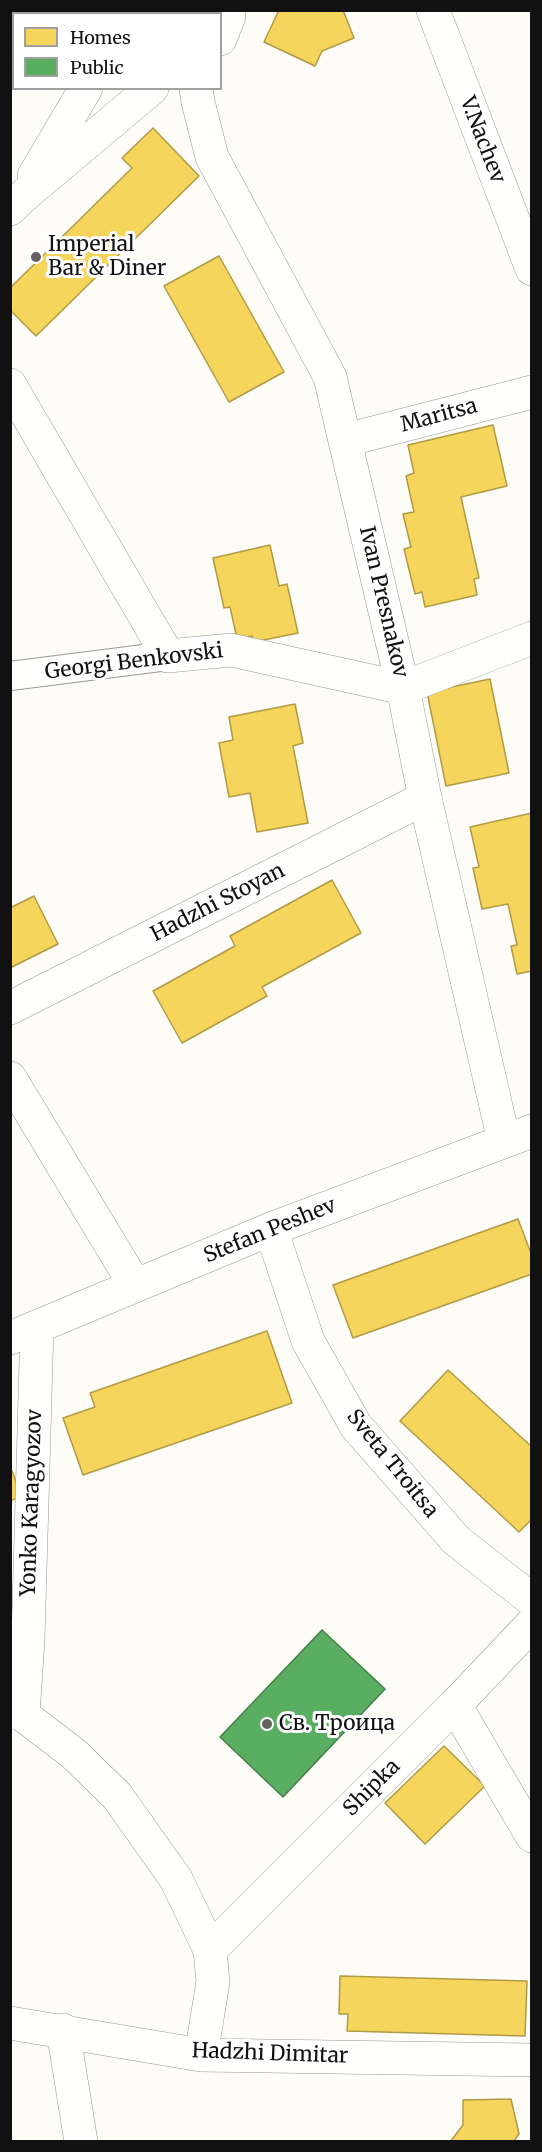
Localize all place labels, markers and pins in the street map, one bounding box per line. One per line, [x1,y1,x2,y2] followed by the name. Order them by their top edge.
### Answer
[48,232,166,282] place label: Imperial Bar & Diner
[29,250,43,264] marker: Imperial Bar & Diner
[279,1711,395,1737] place label: Св. Троица
[260,1717,274,1731] marker: Св. Троица

